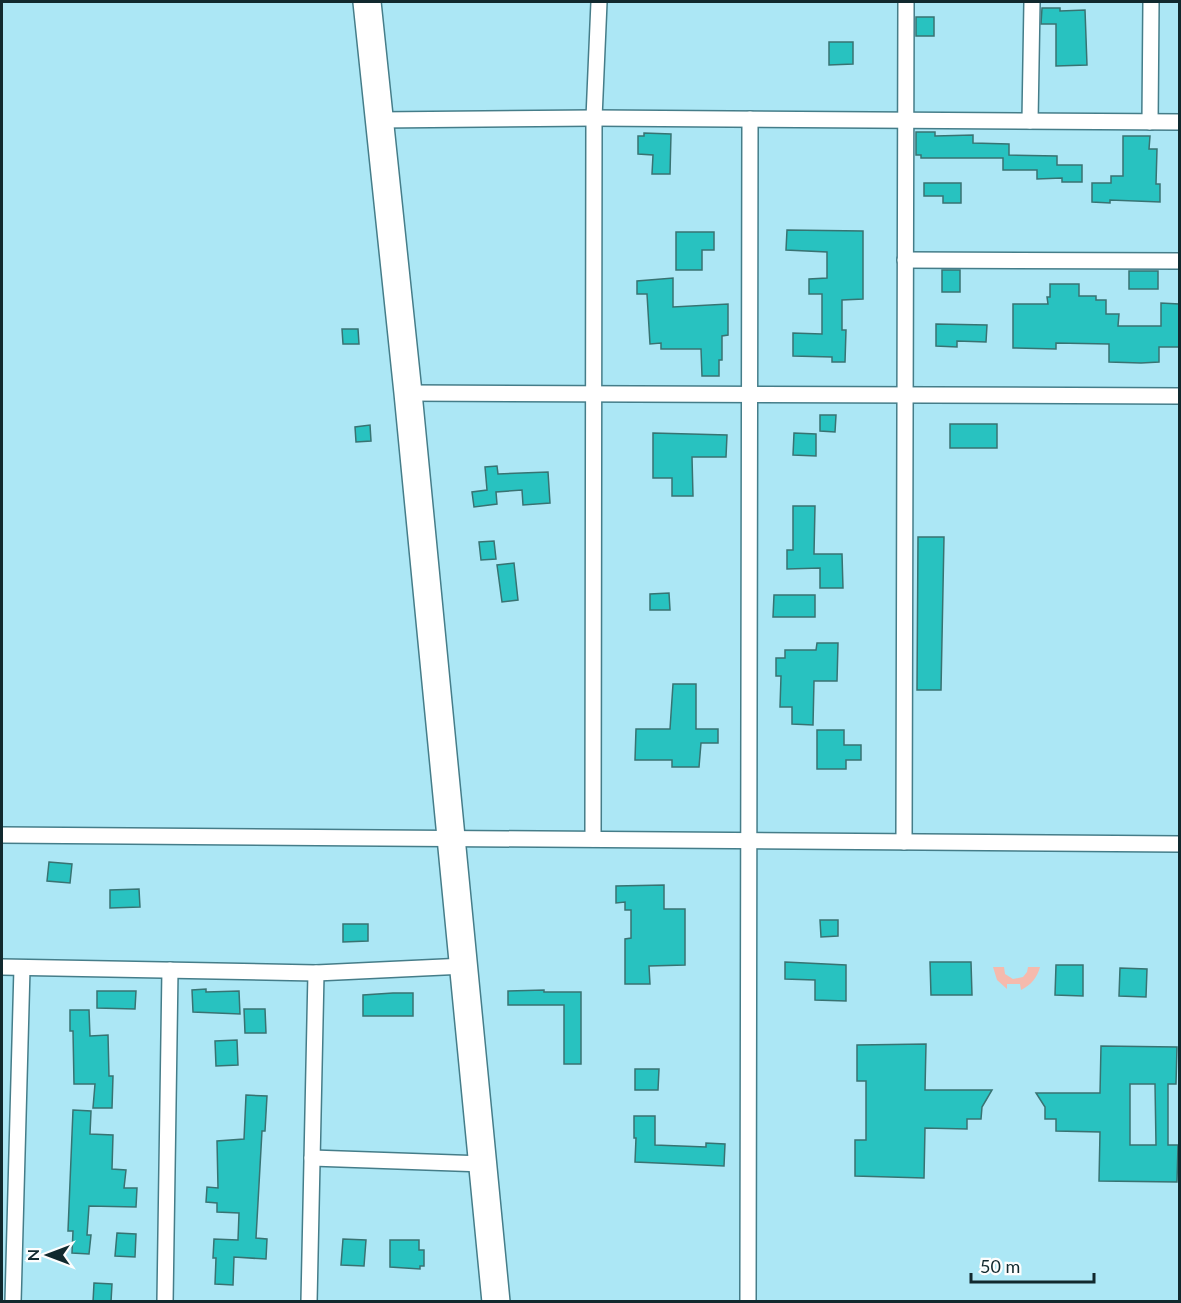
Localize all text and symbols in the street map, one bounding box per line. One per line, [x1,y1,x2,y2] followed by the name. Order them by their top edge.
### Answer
[18,1225,78,1285] north arrow
[971,1246,1094,1284] scale bar
[23,1249,42,1261] text: N
[980,1255,1020,1277] text: 50 m

